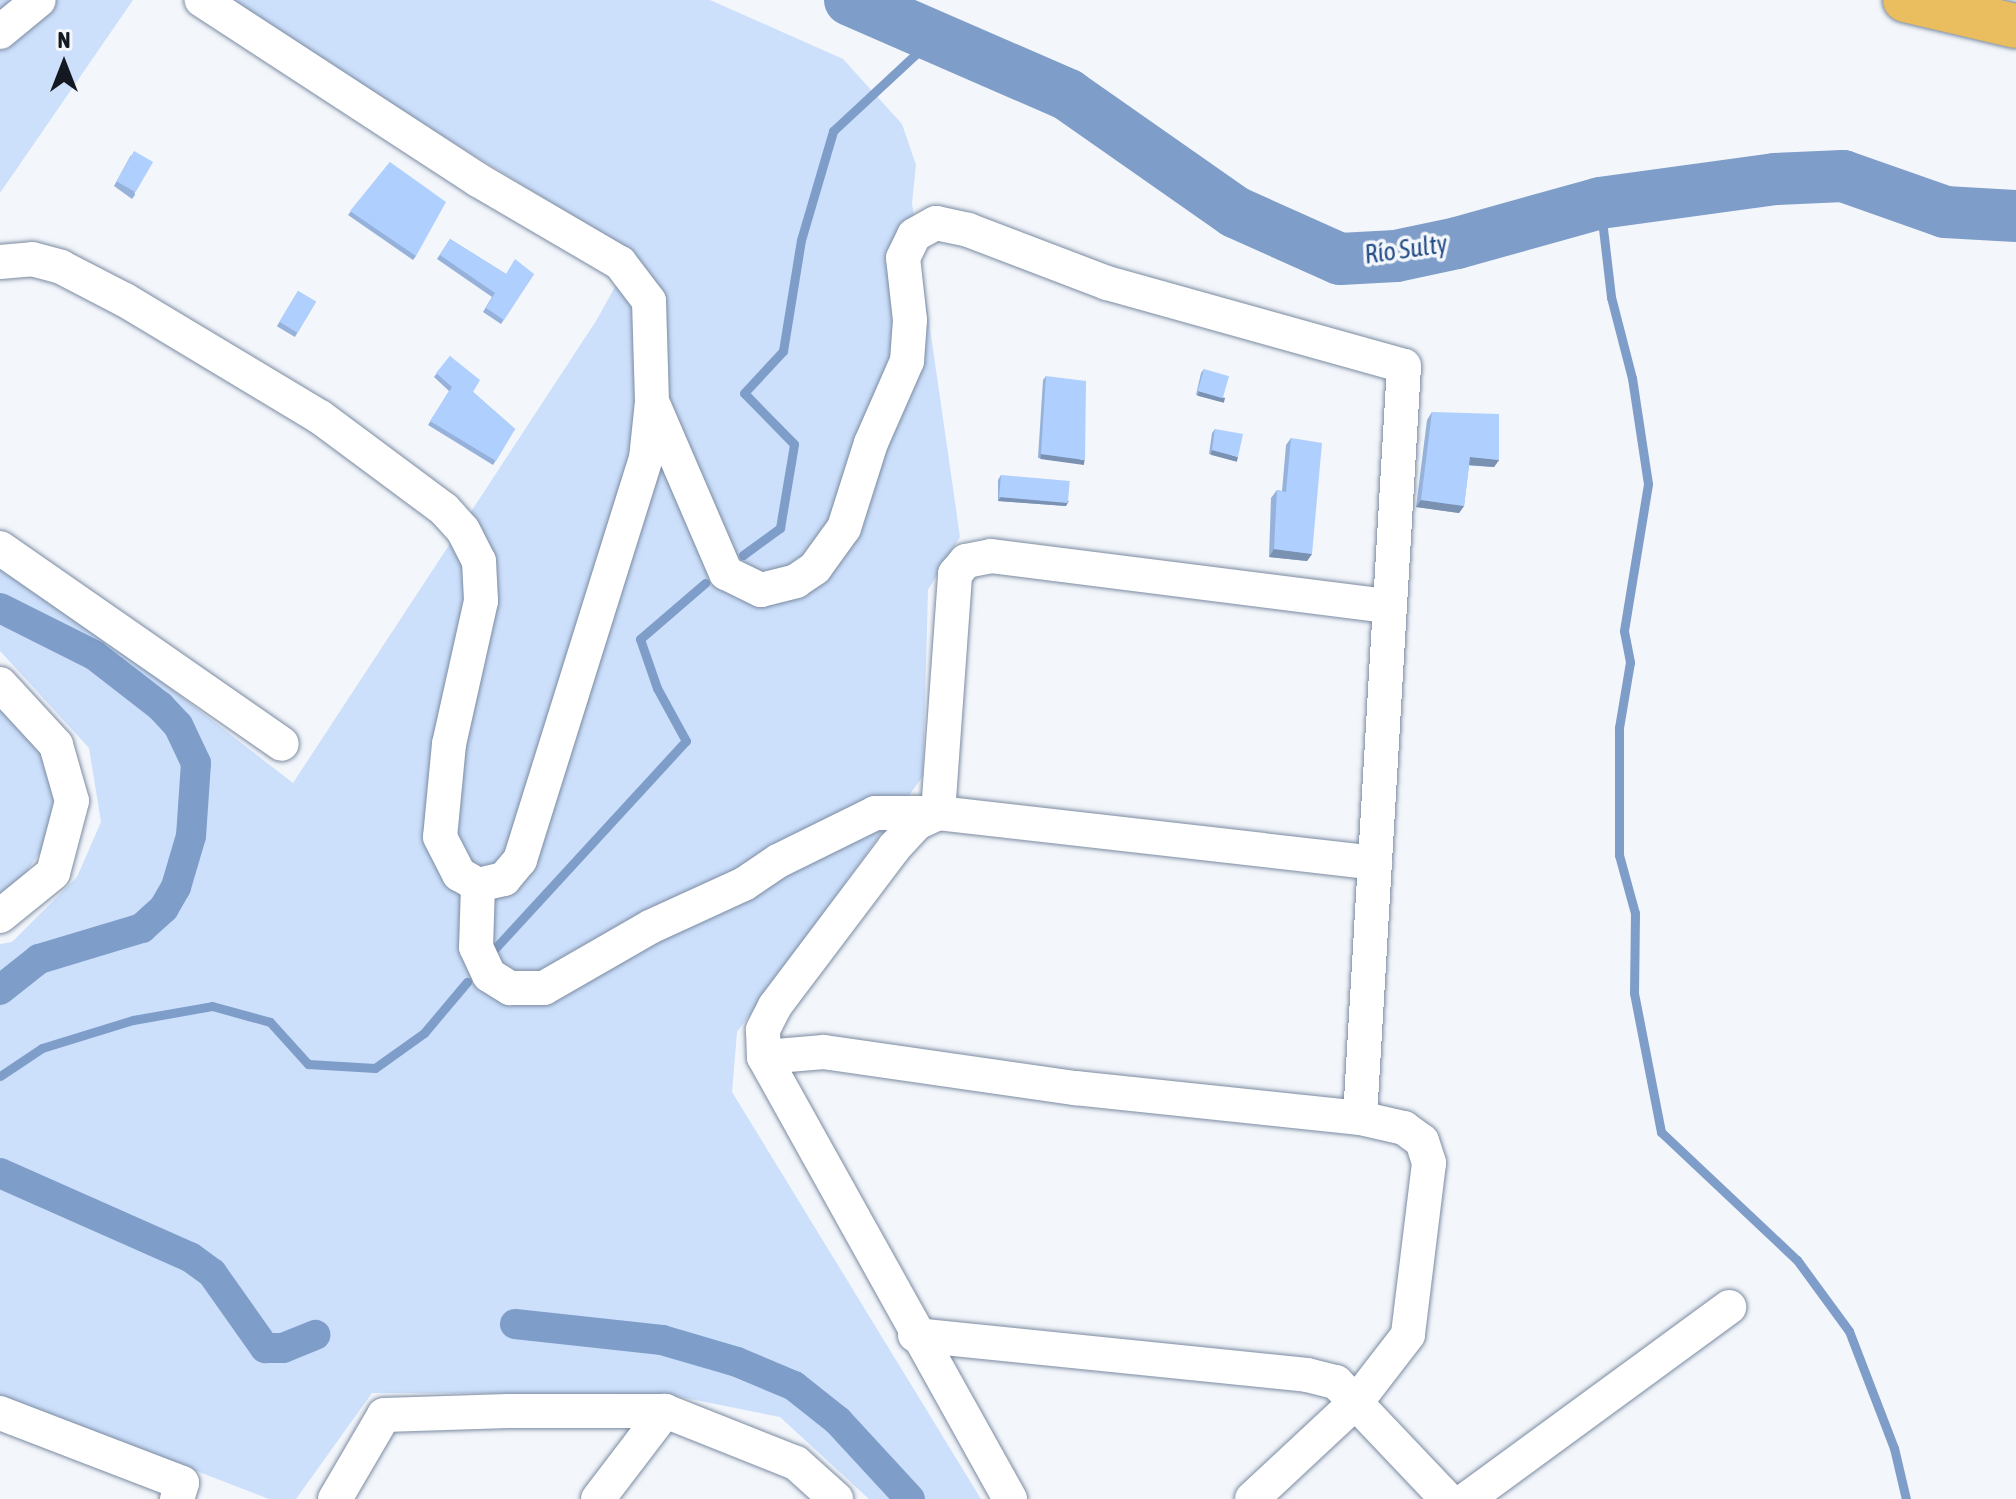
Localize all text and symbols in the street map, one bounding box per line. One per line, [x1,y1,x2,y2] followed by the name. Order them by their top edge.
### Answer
[24,24,104,104] north arrow
[58,27,70,53] text: N
[1363,229,1449,271] water label: Río Sulty

